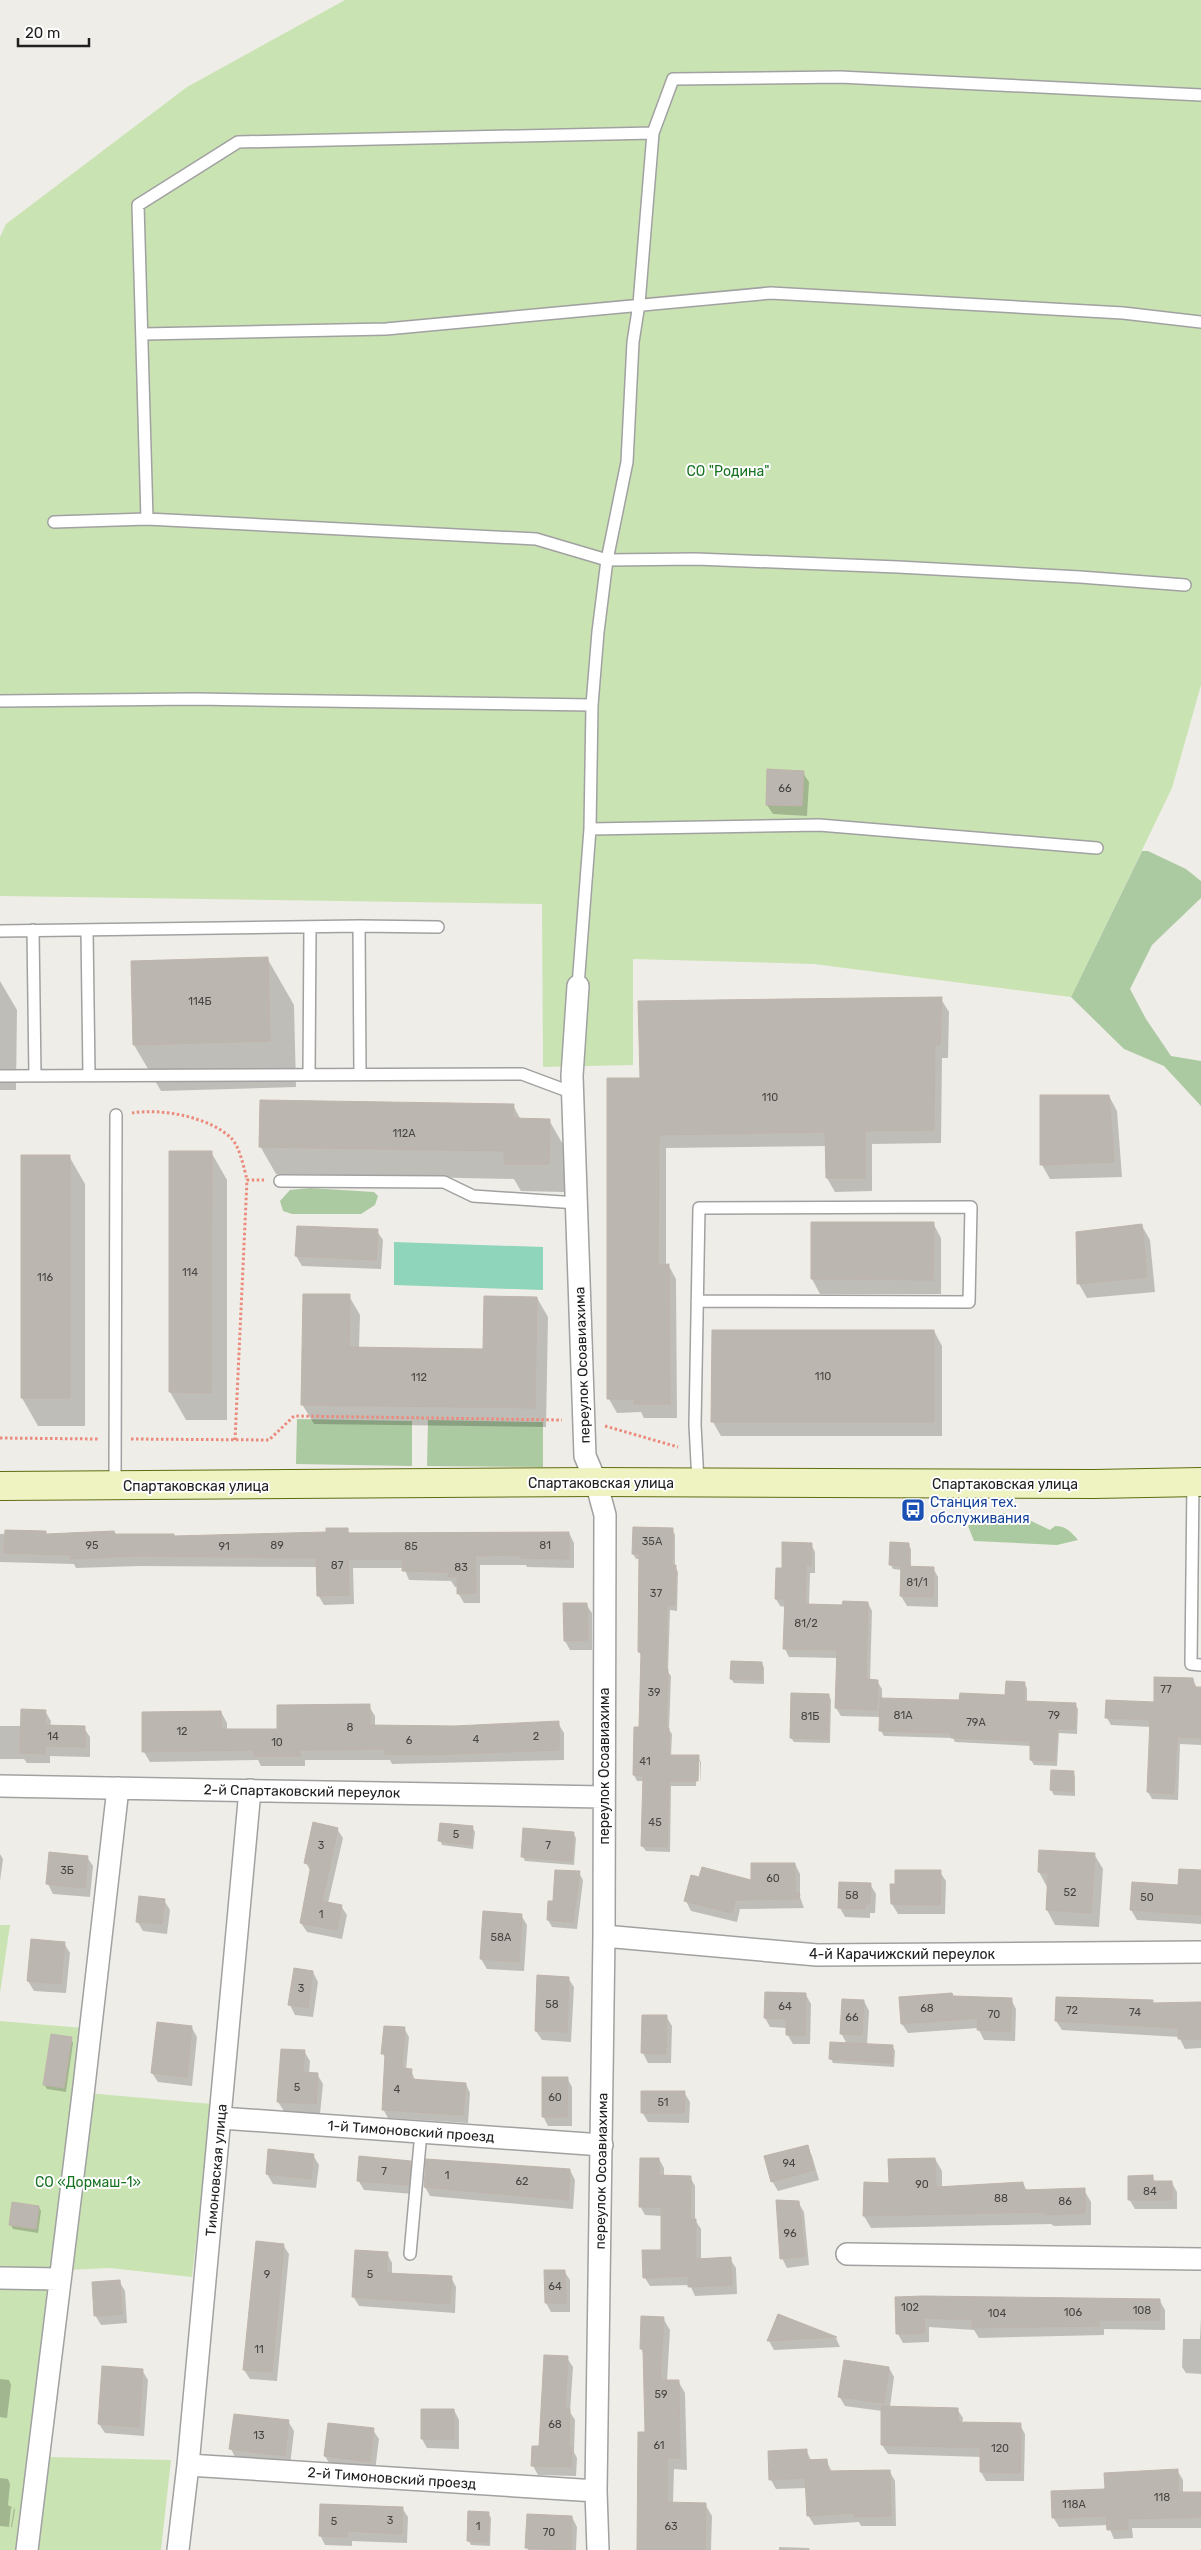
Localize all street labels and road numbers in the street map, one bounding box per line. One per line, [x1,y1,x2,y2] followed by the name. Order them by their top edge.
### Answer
[571,1286,594,1444] street label: переулок Осоавиахима
[528,1475,674,1492] street label: Спартаковская улица
[932,1476,1078,1493] street label: Спартаковская улица
[123,1478,269,1495] street label: Спартаковская улица
[596,1688,613,1844] street label: переулок Осоавиахима
[203,1781,401,1802] street label: 2-й Спартаковский переулок
[809,1946,996,1963] street label: 4-й Карачижский переулок
[592,2092,611,2250] street label: переулок Осоавиахима
[202,2103,231,2237] street label: Тимоновская улица
[327,2117,495,2146] street label: 1-й Тимоновский проезд
[307,2464,477,2493] street label: 2-й Тимоновский проезд

